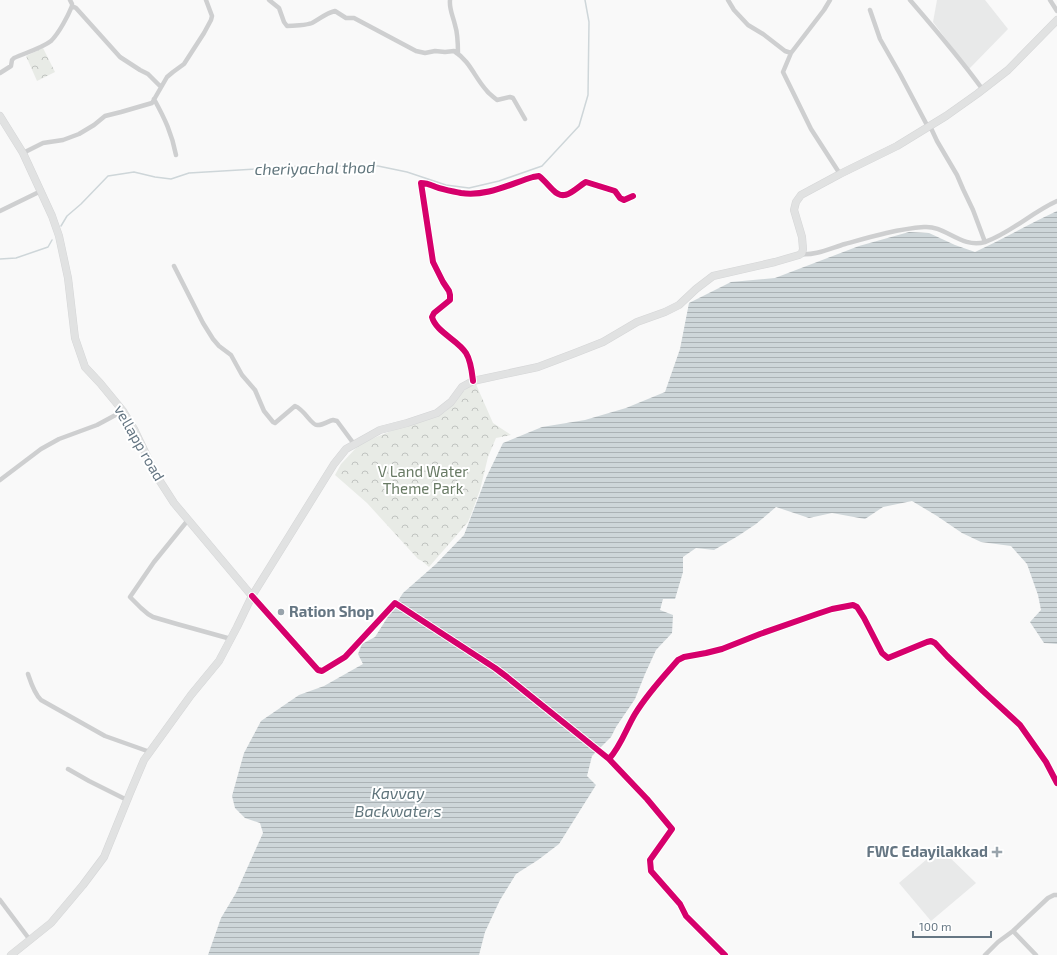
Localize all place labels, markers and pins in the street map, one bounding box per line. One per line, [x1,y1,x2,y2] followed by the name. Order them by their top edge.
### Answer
[289,602,374,620] place label: Ration Shop
[276,607,286,617] marker: Ration Shop
[866,842,988,861] place label: FWC Edayilakkad
[991,846,1003,858] marker: FWC Edayilakkad

